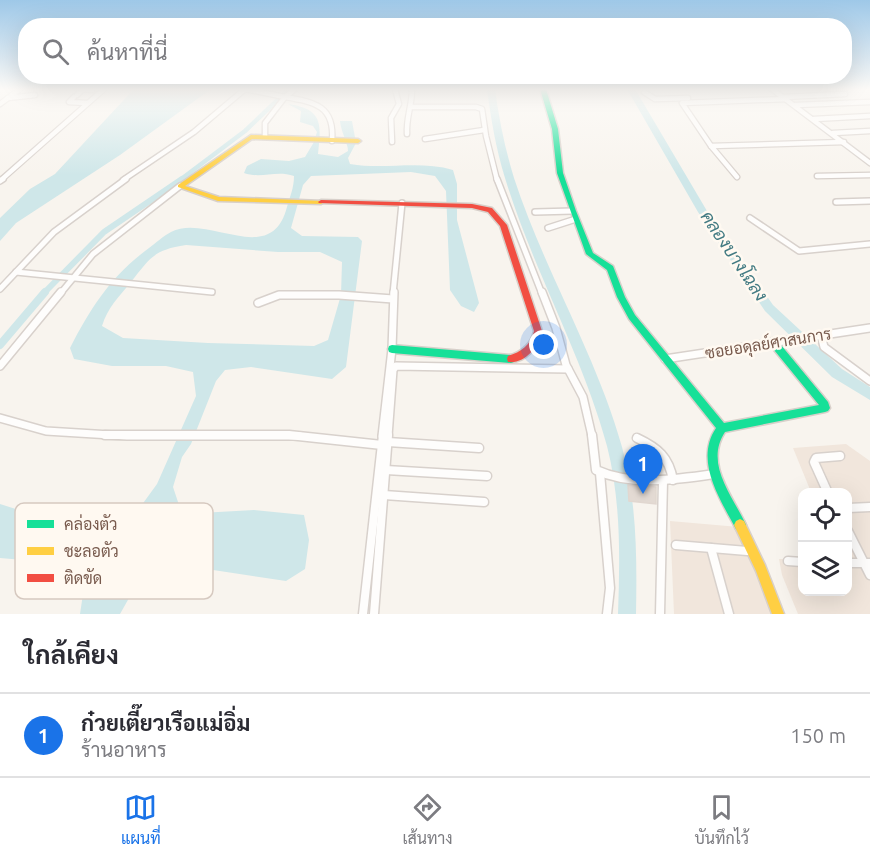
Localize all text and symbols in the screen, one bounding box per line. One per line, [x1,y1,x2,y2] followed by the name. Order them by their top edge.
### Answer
[18,18,852,84] search box
[39,35,72,68] icon: search
[87,39,167,64] text: ค้นหาที่นี่
[697,206,774,304] water label: คลองบางโฉลง
[703,321,833,365] street label: ซอยอดุลย์ศาสนการ
[529,330,558,359] your location
[624,444,662,494] pin: 1
[798,488,852,596] map controls
[798,488,852,542] button: locate
[15,503,213,599] legend
[64,514,118,533] text: คล่องตัว
[64,541,119,560] text: ชะลอตัว
[798,542,852,596] button: layers
[64,568,102,587] text: ติดขัด
[24,640,119,669] text: ใกล้เคียง
[81,710,250,735] text: ก๋วยเตี๊ยวเรือแม่อิ่ม
[38,724,49,747] text: 1
[790,724,846,747] text: 150 m
[81,738,167,761] text: ร้านอาหาร
[121,791,161,848] tab: แผนที่
[403,791,453,848] tab: เส้นทาง
[694,791,749,848] tab: บันทึกไว้

